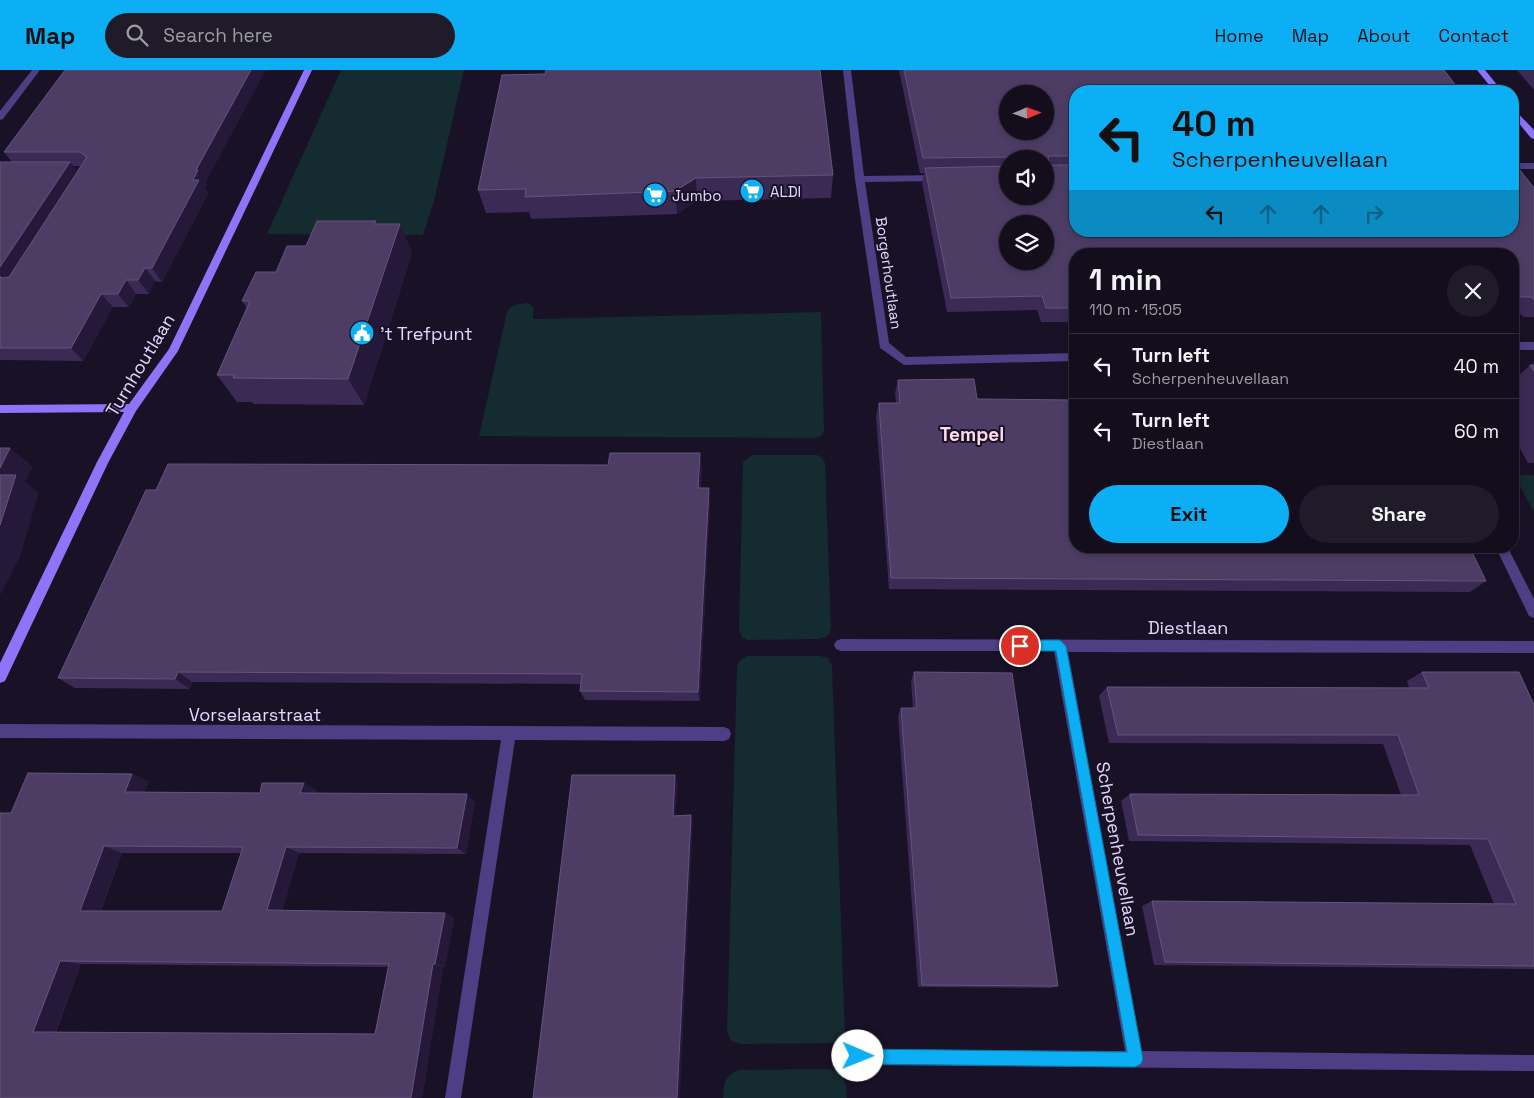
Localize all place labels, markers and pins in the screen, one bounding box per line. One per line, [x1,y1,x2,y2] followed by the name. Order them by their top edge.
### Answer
[739,178,765,204] supermarket icon: ALDI
[642,182,668,208] supermarket icon: Jumbo
[770,182,801,201] place label: ALDI
[672,186,722,205] place label: Jumbo
[349,320,375,346] public building icon: 't Trefpunt
[380,322,473,345] place label: 't Trefpunt
[999,625,1041,667] pin

